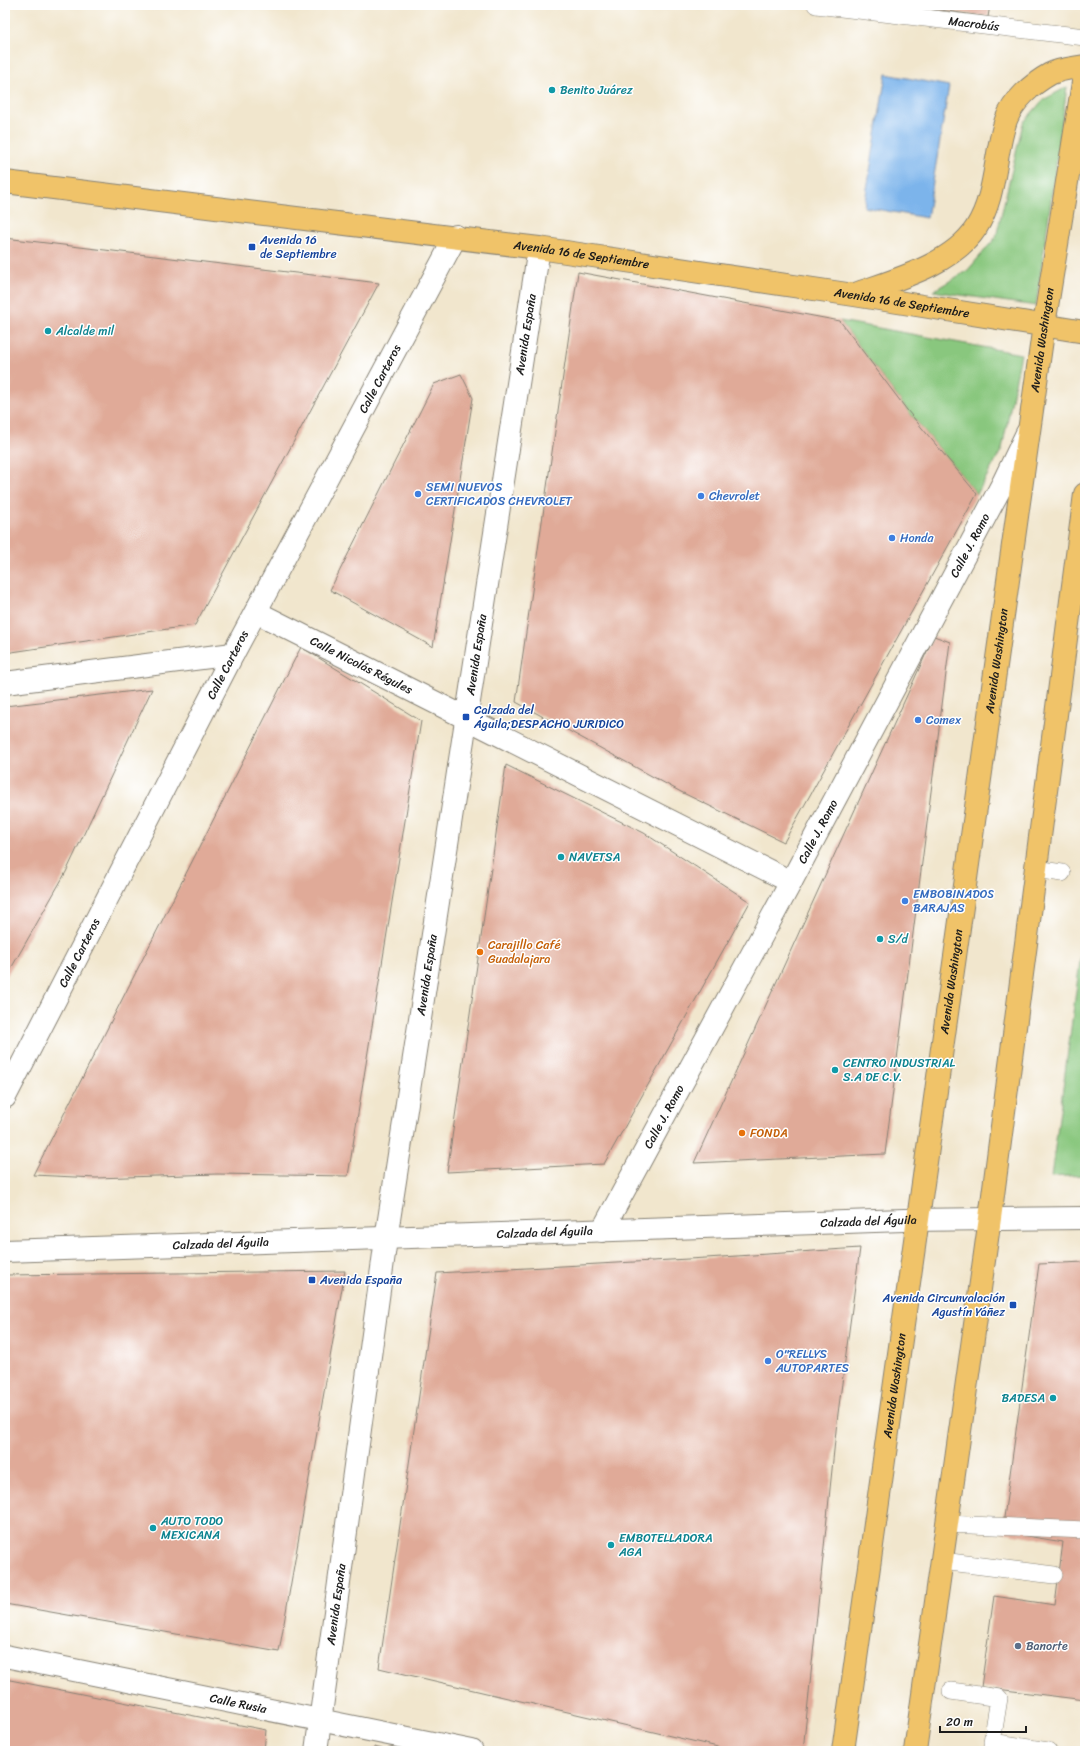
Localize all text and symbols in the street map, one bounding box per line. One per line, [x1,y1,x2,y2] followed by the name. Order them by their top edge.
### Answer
[947,10,1001,38] street label: Macrobús
[560,79,633,101] place label: Benito Juárez
[547,85,557,95] marker: Benito Juárez
[259,229,337,265] place label: Avenida 16 de Septiembre
[511,234,651,275] street label: Avenida 16 de Septiembre
[247,242,257,252] marker: Avenida 16 de Septiembre
[832,281,971,324] street label: Avenida 16 de Septiembre
[1023,286,1061,395] street label: Avenida Washington
[508,291,543,378] street label: Avenida España
[55,320,115,342] place label: Alcalde mil
[43,326,53,336] marker: Alcalde mil
[352,340,407,417] street label: Calle Carteros
[426,476,573,512] place label: SEMI NUEVOS CERTIFICADOS CHEVROLET
[709,485,760,507] place label: Chevrolet
[413,489,423,499] marker: SEMI NUEVOS CERTIFICADOS CHEVROLET
[696,491,706,501] marker: Chevrolet
[944,509,996,582] street label: Calle J. Romo
[900,527,934,549] place label: Honda
[887,533,897,543] marker: Honda
[978,606,1015,716] street label: Avenida Washington
[459,612,493,698] street label: Avenida España
[200,626,255,703] street label: Calle Carteros
[306,630,417,701] street label: Calle Nicolás Régules
[473,699,624,735] place label: Calzada del Águila;DESPACHO JURIDICO
[926,709,962,731] place label: Comex
[461,712,471,722] marker: Calzada del Águila;DESPACHO JURIDICO
[913,715,923,725] marker: Comex
[792,795,844,868] street label: Calle J. Romo
[569,846,620,868] place label: NAVETSA
[556,852,566,862] marker: NAVETSA
[913,883,994,919] place label: EMBOBINADOS BARAJAS
[900,896,910,906] marker: EMBOBINADOS BARAJAS
[52,914,106,992] street label: Calle Carteros
[933,927,970,1036] street label: Avenida Washington
[888,928,909,950] place label: S/d
[409,932,444,1018] street label: Avenida España
[488,934,561,970] place label: Carajillo Café Guadalajara
[875,934,885,944] marker: S/d
[475,947,485,957] marker: Carajillo Café Guadalajara
[843,1052,956,1088] place label: CENTRO INDUSTRIAL S.A DE C.V.
[830,1065,840,1075] marker: CENTRO INDUSTRIAL S.A DE C.V.
[637,1080,690,1153] street label: Calle J. Romo
[750,1122,788,1144] place label: FONDA
[737,1128,747,1138] marker: FONDA
[820,1209,917,1234] street label: Calzada del Águila
[496,1220,593,1245] street label: Calzada del Águila
[172,1231,269,1256] street label: Calzada del Águila
[319,1269,403,1291] place label: Avenida España
[307,1275,317,1285] marker: Avenida España
[882,1287,1006,1323] place label: Avenida Circunvalación Agustín Yáñez
[1008,1300,1018,1310] marker: Avenida Circunvalación Agustín Yáñez
[876,1331,913,1440] street label: Avenida Washington
[775,1343,850,1379] place label: O"RELLYS AUTOPARTES
[763,1356,773,1366] marker: O"RELLYS AUTOPARTES
[1002,1387,1045,1409] place label: BADESA
[1048,1393,1058,1403] marker: BADESA
[160,1510,224,1546] place label: AUTO TODO MEXICANA
[148,1523,158,1533] marker: AUTO TODO MEXICANA
[618,1527,713,1563] place label: EMBOTELLADORA AGA
[606,1540,616,1550] marker: EMBOTELLADORA AGA
[319,1561,353,1647] street label: Avenida España
[1026,1635,1068,1657] place label: Banorte
[1013,1641,1023,1651] marker: Banorte
[208,1687,270,1720] street label: Calle Rusia
[940,1708,1026,1734] scale bar
[946,1711,973,1733] text: 20 m

